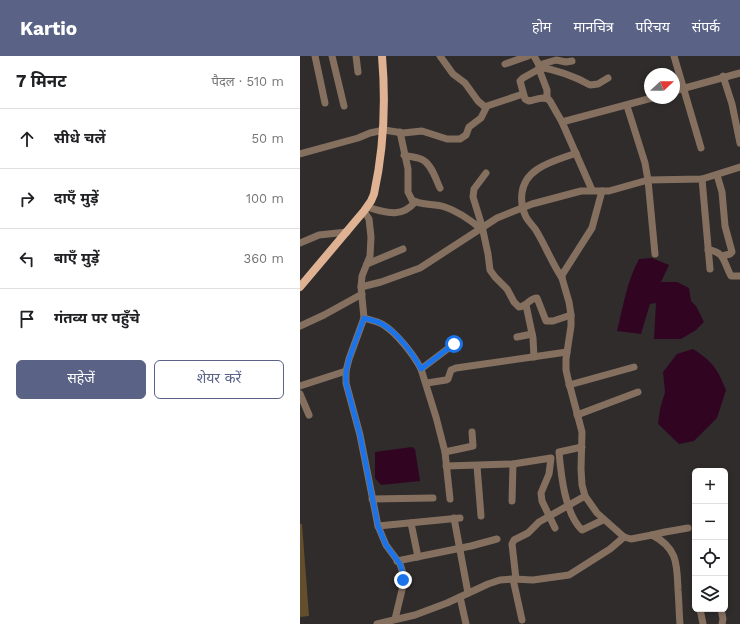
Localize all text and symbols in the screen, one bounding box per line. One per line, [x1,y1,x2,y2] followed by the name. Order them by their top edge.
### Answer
[20,17,77,40] text: Kartio
[532,19,551,35] text: होम
[573,19,614,35] text: मानचित्र
[636,19,670,35] text: परिचय
[692,19,720,35] text: संपर्क
[644,68,680,104] north arrow
[16,71,66,91] text: 7 मिनट
[212,74,284,89] text: पैदल · 510 m
[16,128,38,150] icon: ahead
[54,129,106,147] text: सीधे चलें
[252,131,284,146] text: 50 m
[16,188,38,210] icon: right
[54,189,99,207] text: दाएँ मुड़ें
[246,191,284,206] text: 100 m
[16,248,38,270] icon: left
[54,249,99,267] text: बाएँ मुड़ें
[244,251,284,266] text: 360 m
[16,308,38,330] icon: arrive
[54,309,140,327] text: गंतव्य पर पहुँचे
[445,335,463,353] route start
[16,360,146,399] button: सहेजें
[154,360,284,399] button: शेयर करें
[692,468,728,612] map controls
[692,468,728,504] button: +
[692,504,728,540] button: −
[692,540,728,576] button: locate
[394,571,412,589] route end
[692,576,728,612] button: layers

